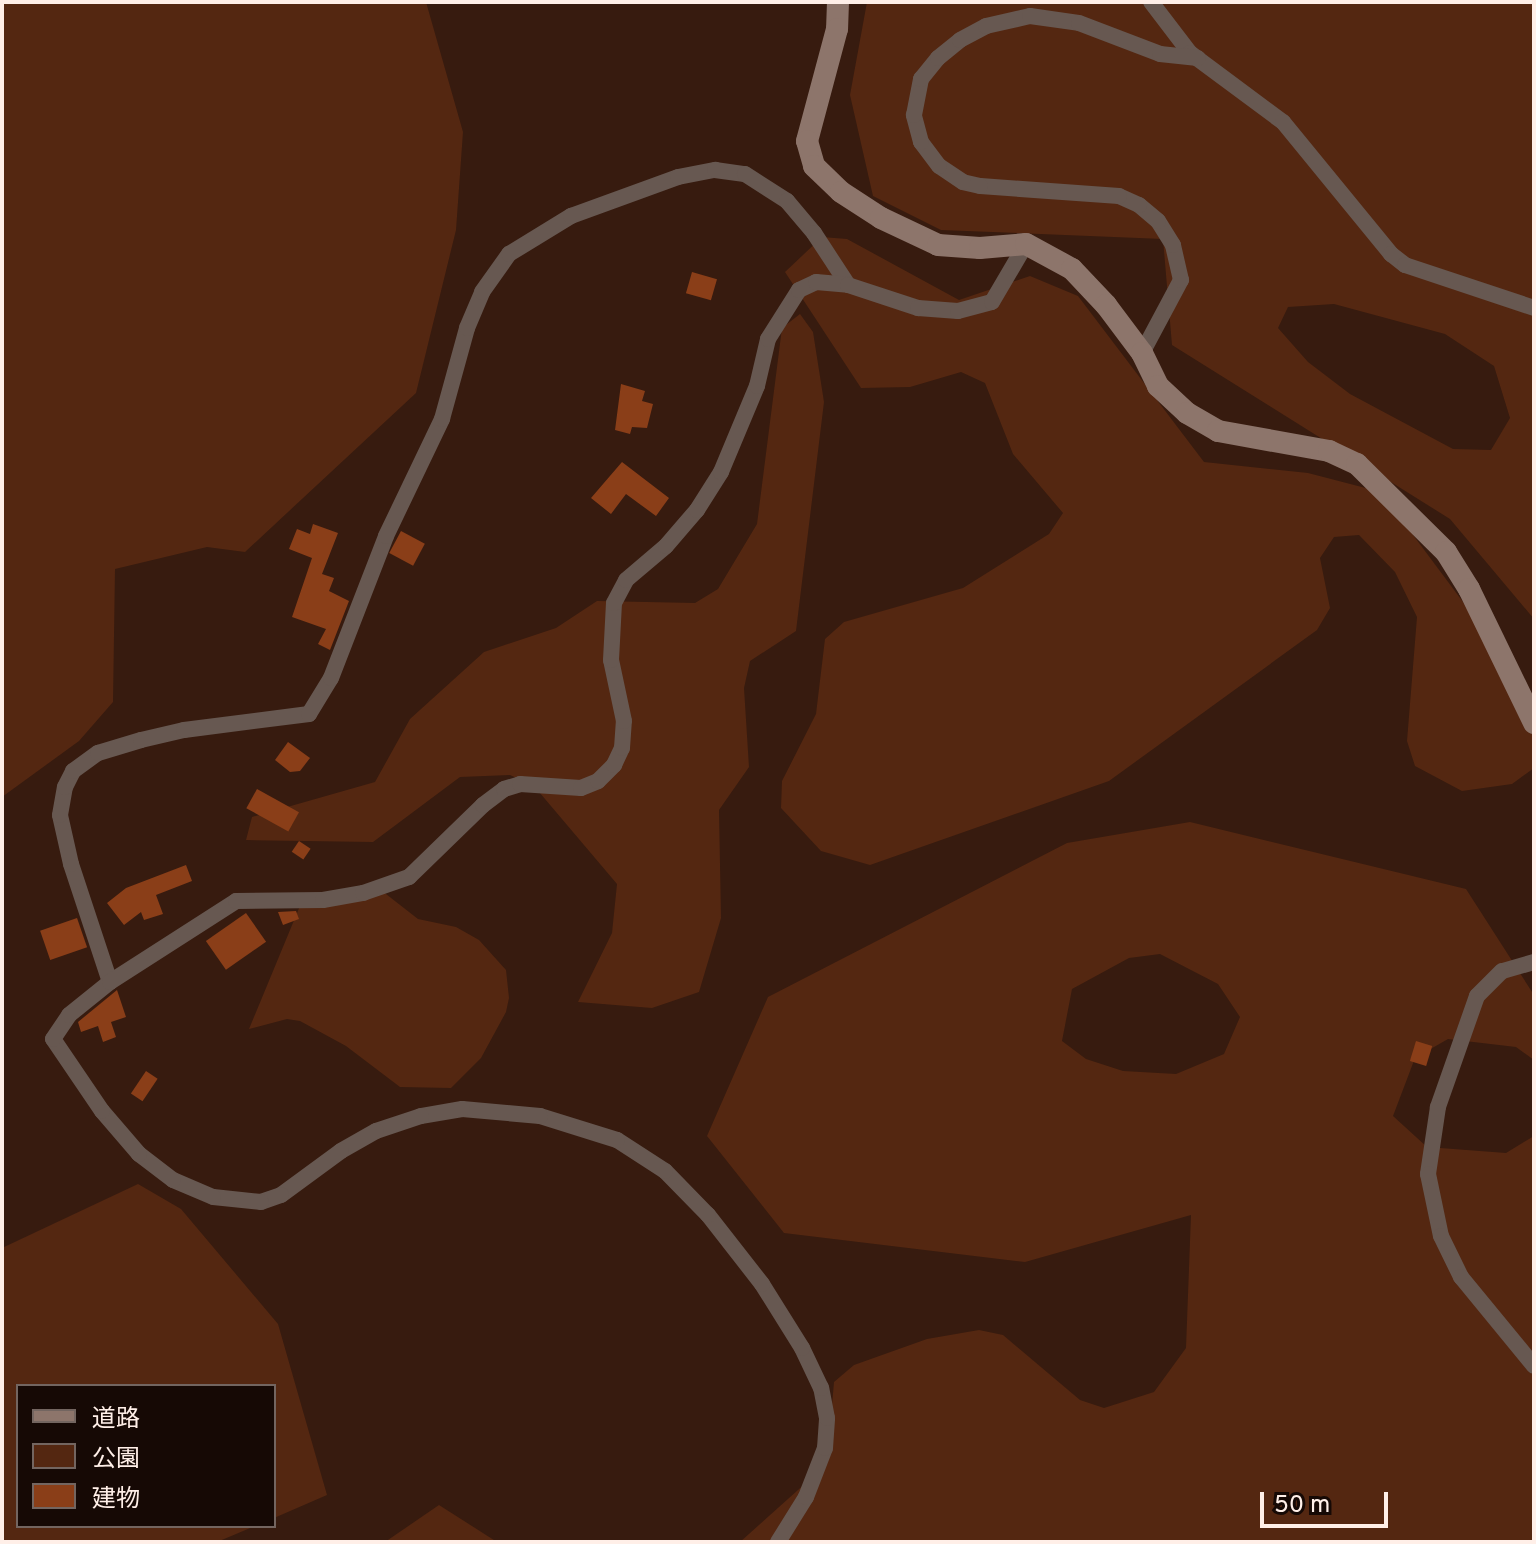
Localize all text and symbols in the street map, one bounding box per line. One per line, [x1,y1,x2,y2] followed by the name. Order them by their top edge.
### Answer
[16,1384,276,1528] legend
[92,1405,140,1435] text: 道路
[92,1445,140,1475] text: 公園
[1264,1476,1392,1526] scale bar
[92,1485,140,1515] text: 建物
[1274,1491,1330,1521] text: 50 m

